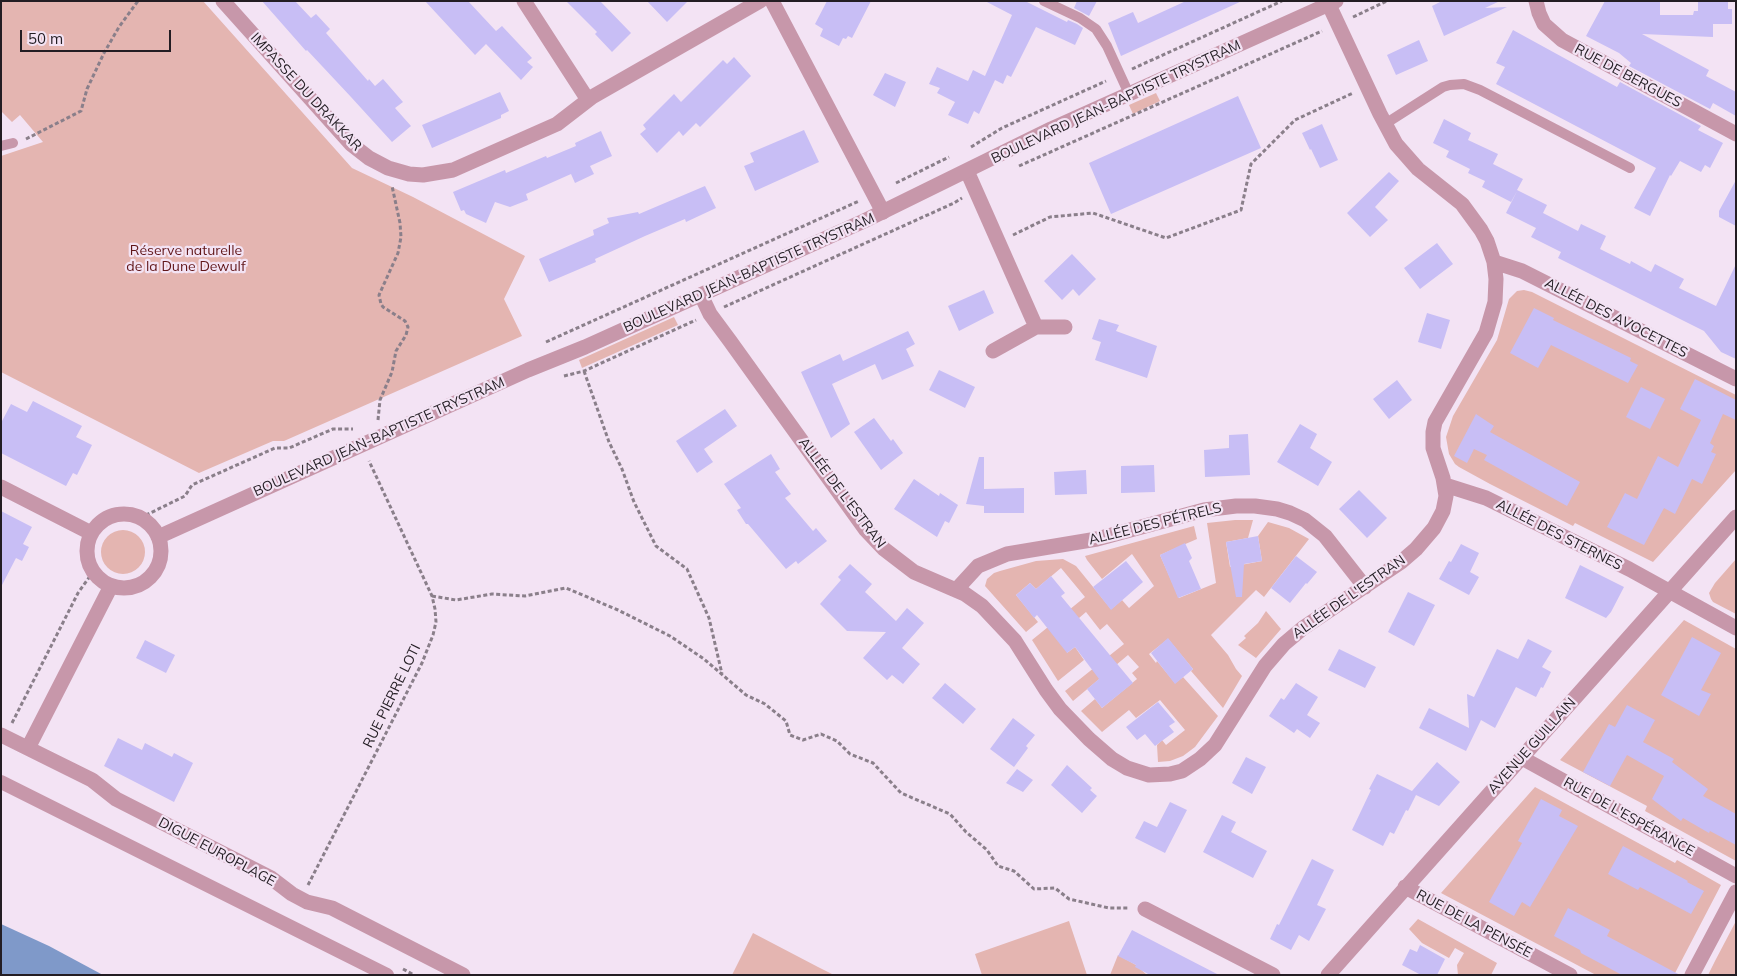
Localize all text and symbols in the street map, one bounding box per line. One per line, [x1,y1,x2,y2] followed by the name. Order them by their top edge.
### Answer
[22,20,174,52] scale bar
[28,29,63,48] text: 50 m
[247,30,365,154] street label: IMPASSE DU DRAKKAR
[989,37,1243,167] street label: BOULEVARD JEAN-BAPTISTE TRYSTRAM
[1572,41,1684,111] street label: RUE DE BERGUES
[621,210,877,336] street label: BOULEVARD JEAN-BAPTISTE TRYSTRAM
[126,243,246,276] park label: Réserve naturelle de la Dune Dewulf
[1542,275,1690,361] street label: ALLÉE DES AVOCETTES
[251,374,507,500] street label: BOULEVARD JEAN-BAPTISTE TRYSTRAM
[795,434,889,552] street label: ALLÉE DE L'ESTRAN
[1493,496,1625,574] street label: ALLÉE DES STERNES
[1087,499,1223,549] street label: ALLÉE DES PÉTRELS
[1289,552,1409,642] street label: ALLÉE DE L'ESTRAN
[360,641,424,751] street label: RUE PIERRE LOTI
[1484,694,1580,798] street label: AVENUE GUILLAIN
[1561,774,1697,860] street label: RUE DE L'ESPÉRANCE
[156,814,278,890] street label: DIGUE EUROPLAGE
[1413,886,1535,962] street label: RUE DE LA PENSÉE

